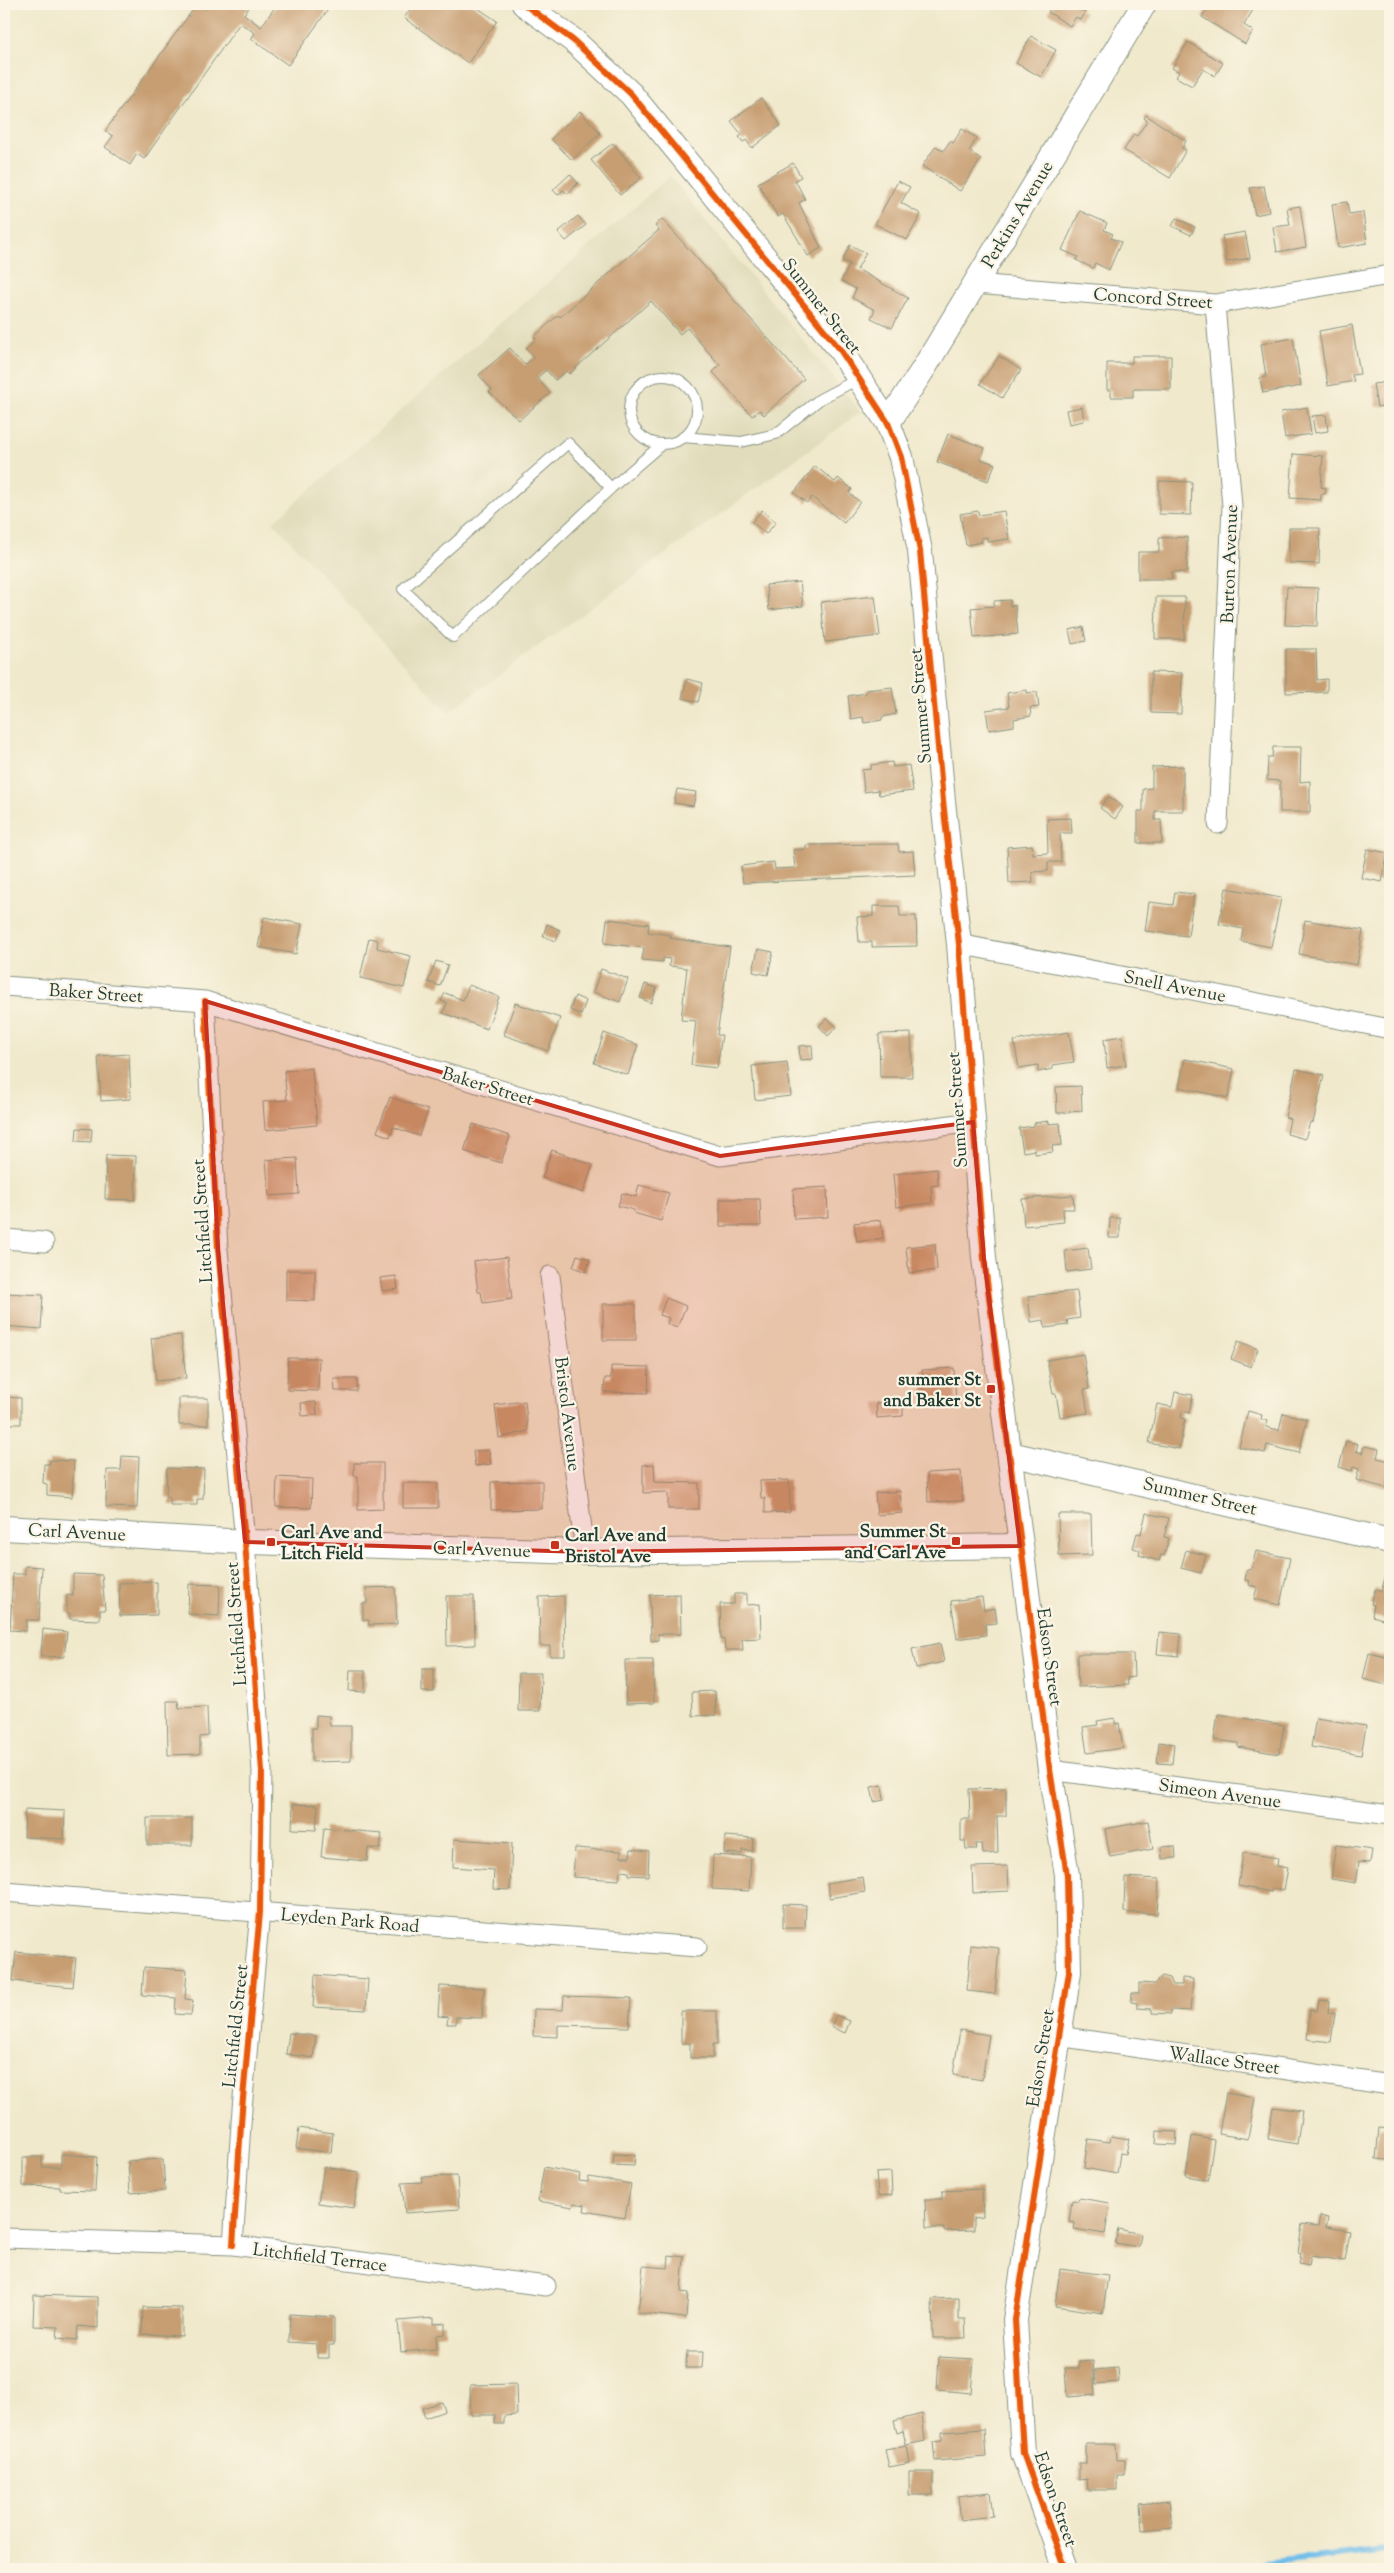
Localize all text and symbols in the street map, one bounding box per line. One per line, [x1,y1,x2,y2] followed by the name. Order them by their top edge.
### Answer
[976,156,1061,274] street label: Perkins Avenue
[774,253,866,361] street label: Summer Street
[1092,283,1213,317] street label: Concord Street
[1216,504,1246,624] street label: Burton Avenue
[904,647,940,765] street label: Summer Street
[1121,965,1228,1011] street label: Snell Avenue
[48,979,144,1011] street label: Baker Street
[942,1051,976,1169] street label: Summer Street
[438,1062,536,1114] street label: Baker Street
[187,1158,221,1284] street label: Litchfield Street
[546,1355,586,1473] street label: Bristol Avenue
[883,1368,982,1415] place label: summer St and Baker St
[985,1383,997,1395] marker: summer St and Baker St
[1140,1472,1259,1524] street label: Summer Street
[27,1518,126,1550] street label: Carl Avenue
[844,1520,947,1567] place label: Summer St and Carl Ave
[281,1521,383,1568] place label: Carl Ave and Litch Field
[565,1524,667,1571] place label: Carl Ave and Bristol Ave
[950,1535,962,1547] marker: Summer St and Carl Ave
[265,1536,277,1548] marker: Carl Ave and Litch Field
[433,1536,531,1566] street label: Carl Avenue
[549,1539,561,1551] marker: Carl Ave and Bristol Ave
[221,1561,255,1687] street label: Litchfield Street
[1028,1606,1068,1708] street label: Edson Street
[1157,1774,1283,1816] street label: Simeon Avenue
[279,1903,420,1941] street label: Leyden Park Road
[218,1963,256,2089] street label: Litchfield Street
[1021,2007,1063,2109] street label: Edson Street
[1166,2041,1281,2083] street label: Wallace Street
[251,2238,388,2280] street label: Litchfield Terrace
[1026,2449,1083,2551] street label: Edson Street

